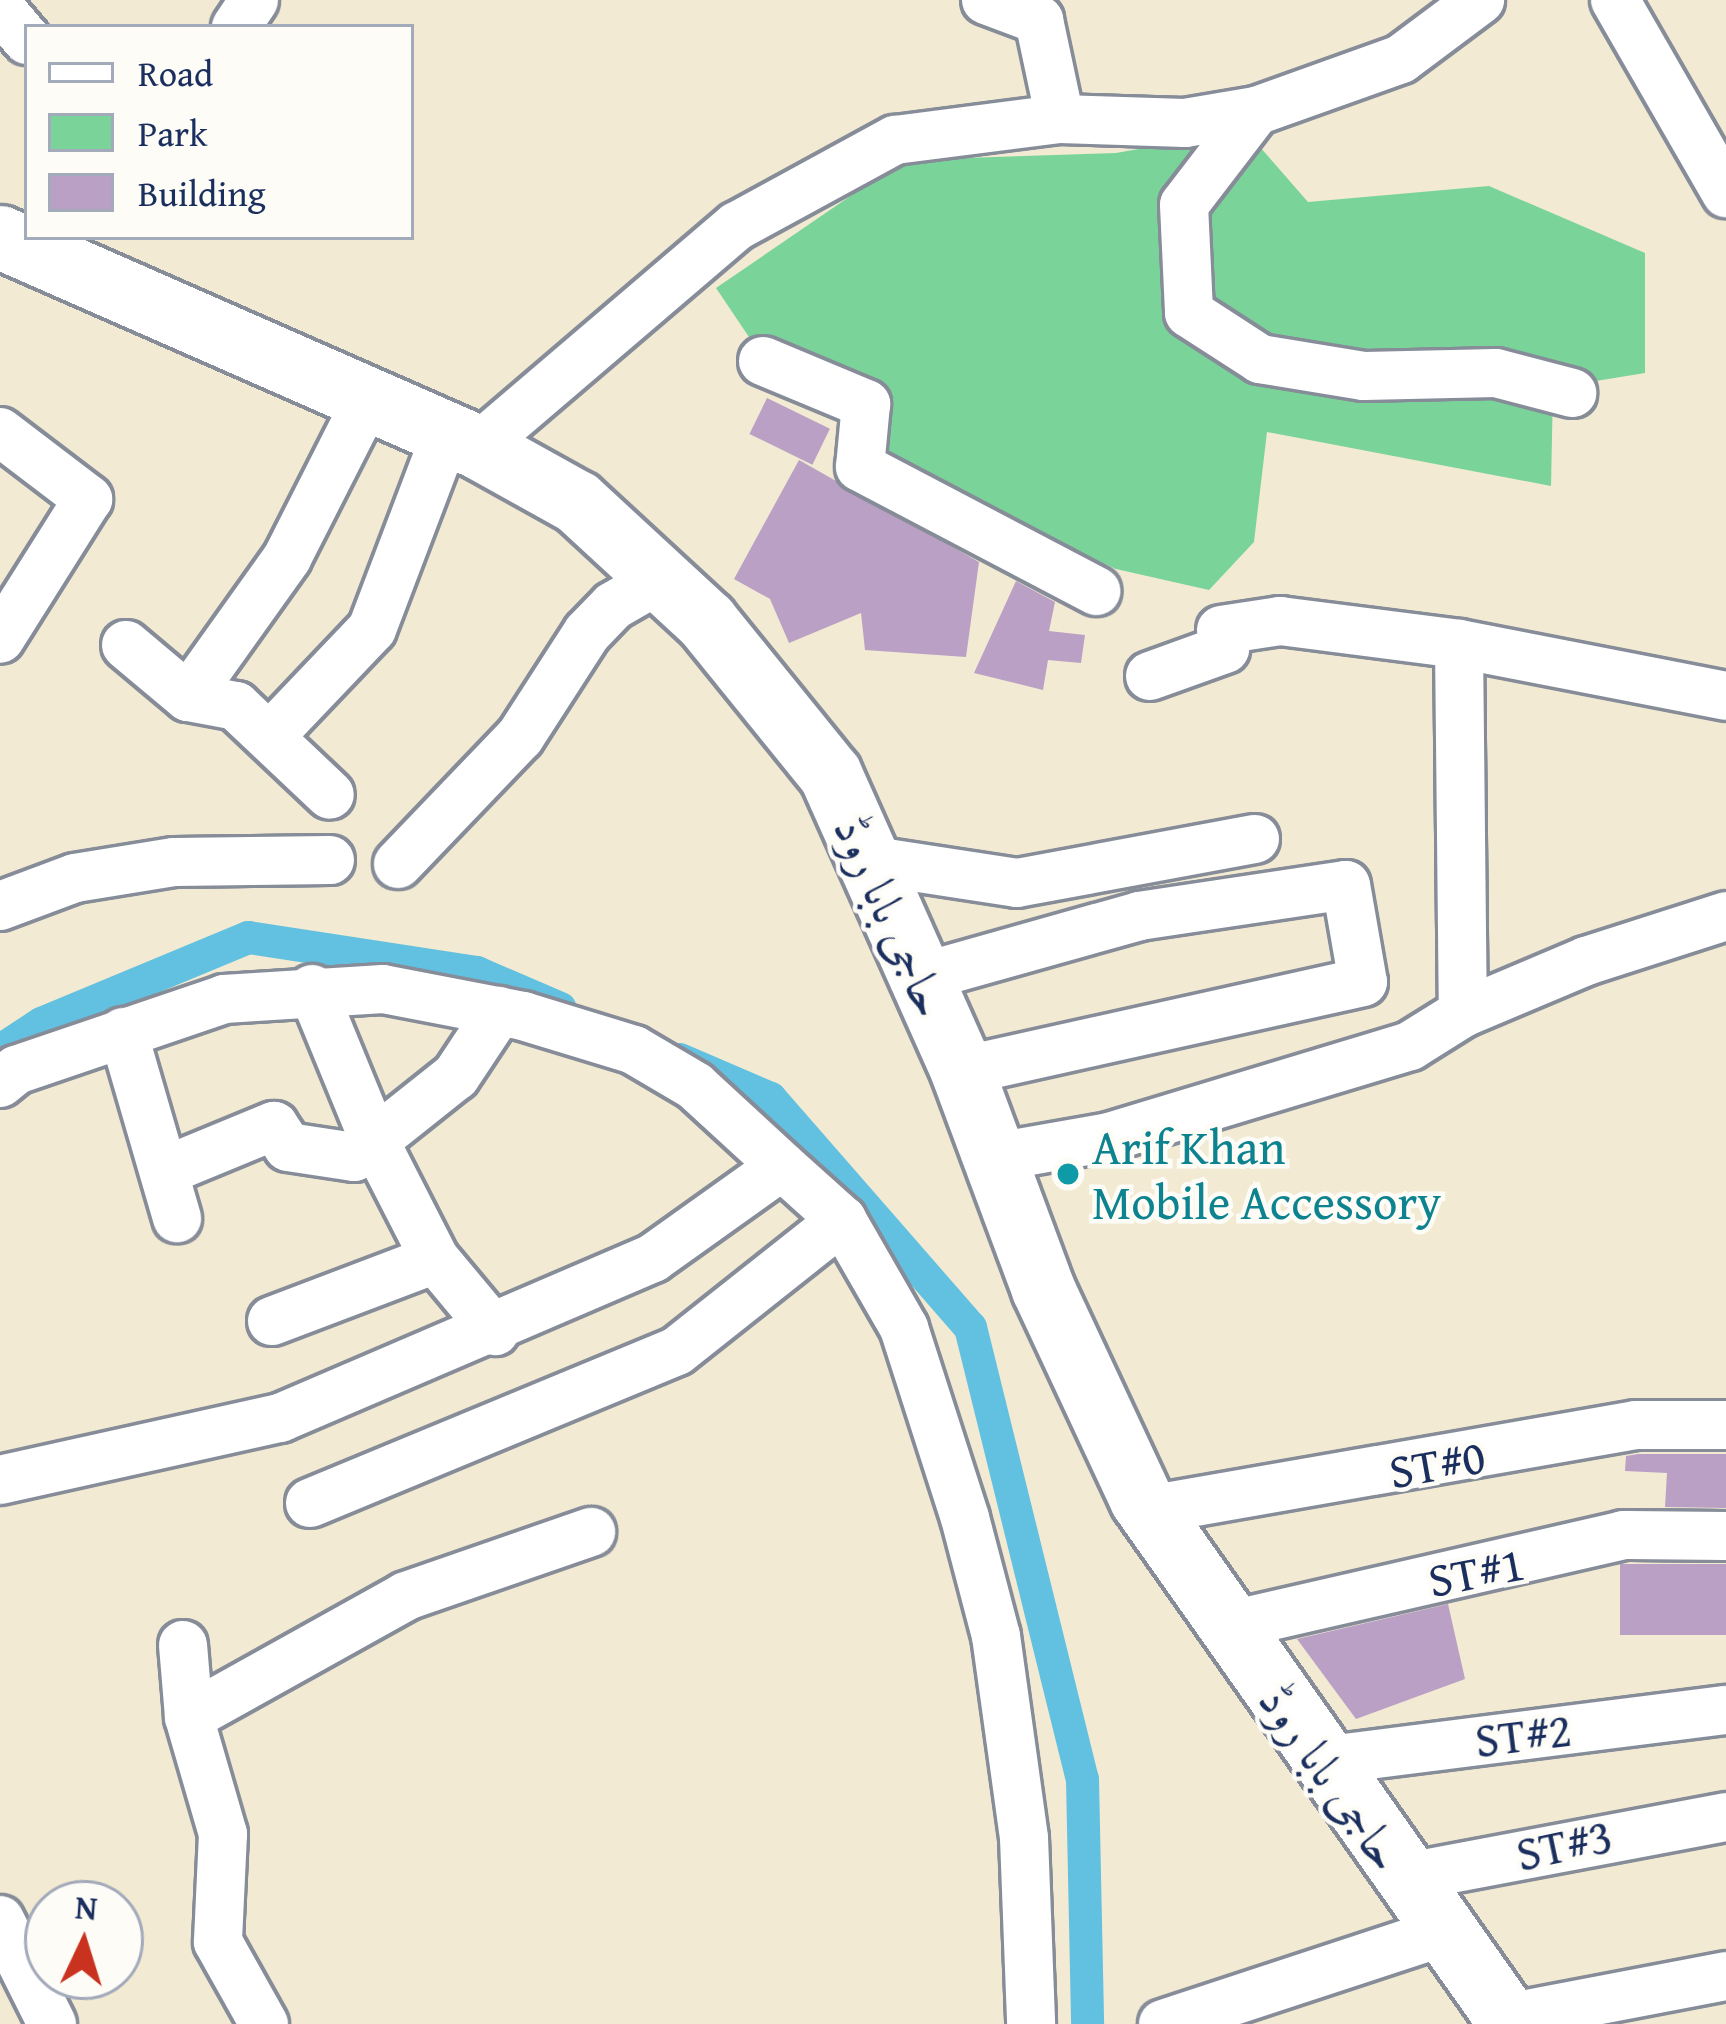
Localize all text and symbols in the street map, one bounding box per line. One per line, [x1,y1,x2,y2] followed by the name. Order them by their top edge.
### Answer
[24,24,414,240] legend
[138,46,213,99] text: Road
[138,106,208,159] text: Park
[138,166,266,219] text: Building
[822,807,962,1025] street label: حاجی بابا روڈ
[1092,1117,1441,1230] place label: Arif Khan Mobile Accessory
[1055,1161,1081,1187] marker: Arif Khan Mobile Accessory
[1384,1426,1490,1500] street label: ST#0
[1423,1534,1529,1608] street label: ST#1
[1247,1673,1417,1881] street label: حاجی بابا روڈ
[1472,1700,1574,1768] street label: ST#2
[1511,1806,1617,1882] street label: ST#3
[24,1880,144,2000] north arrow
[74,1882,99,1932] text: N

